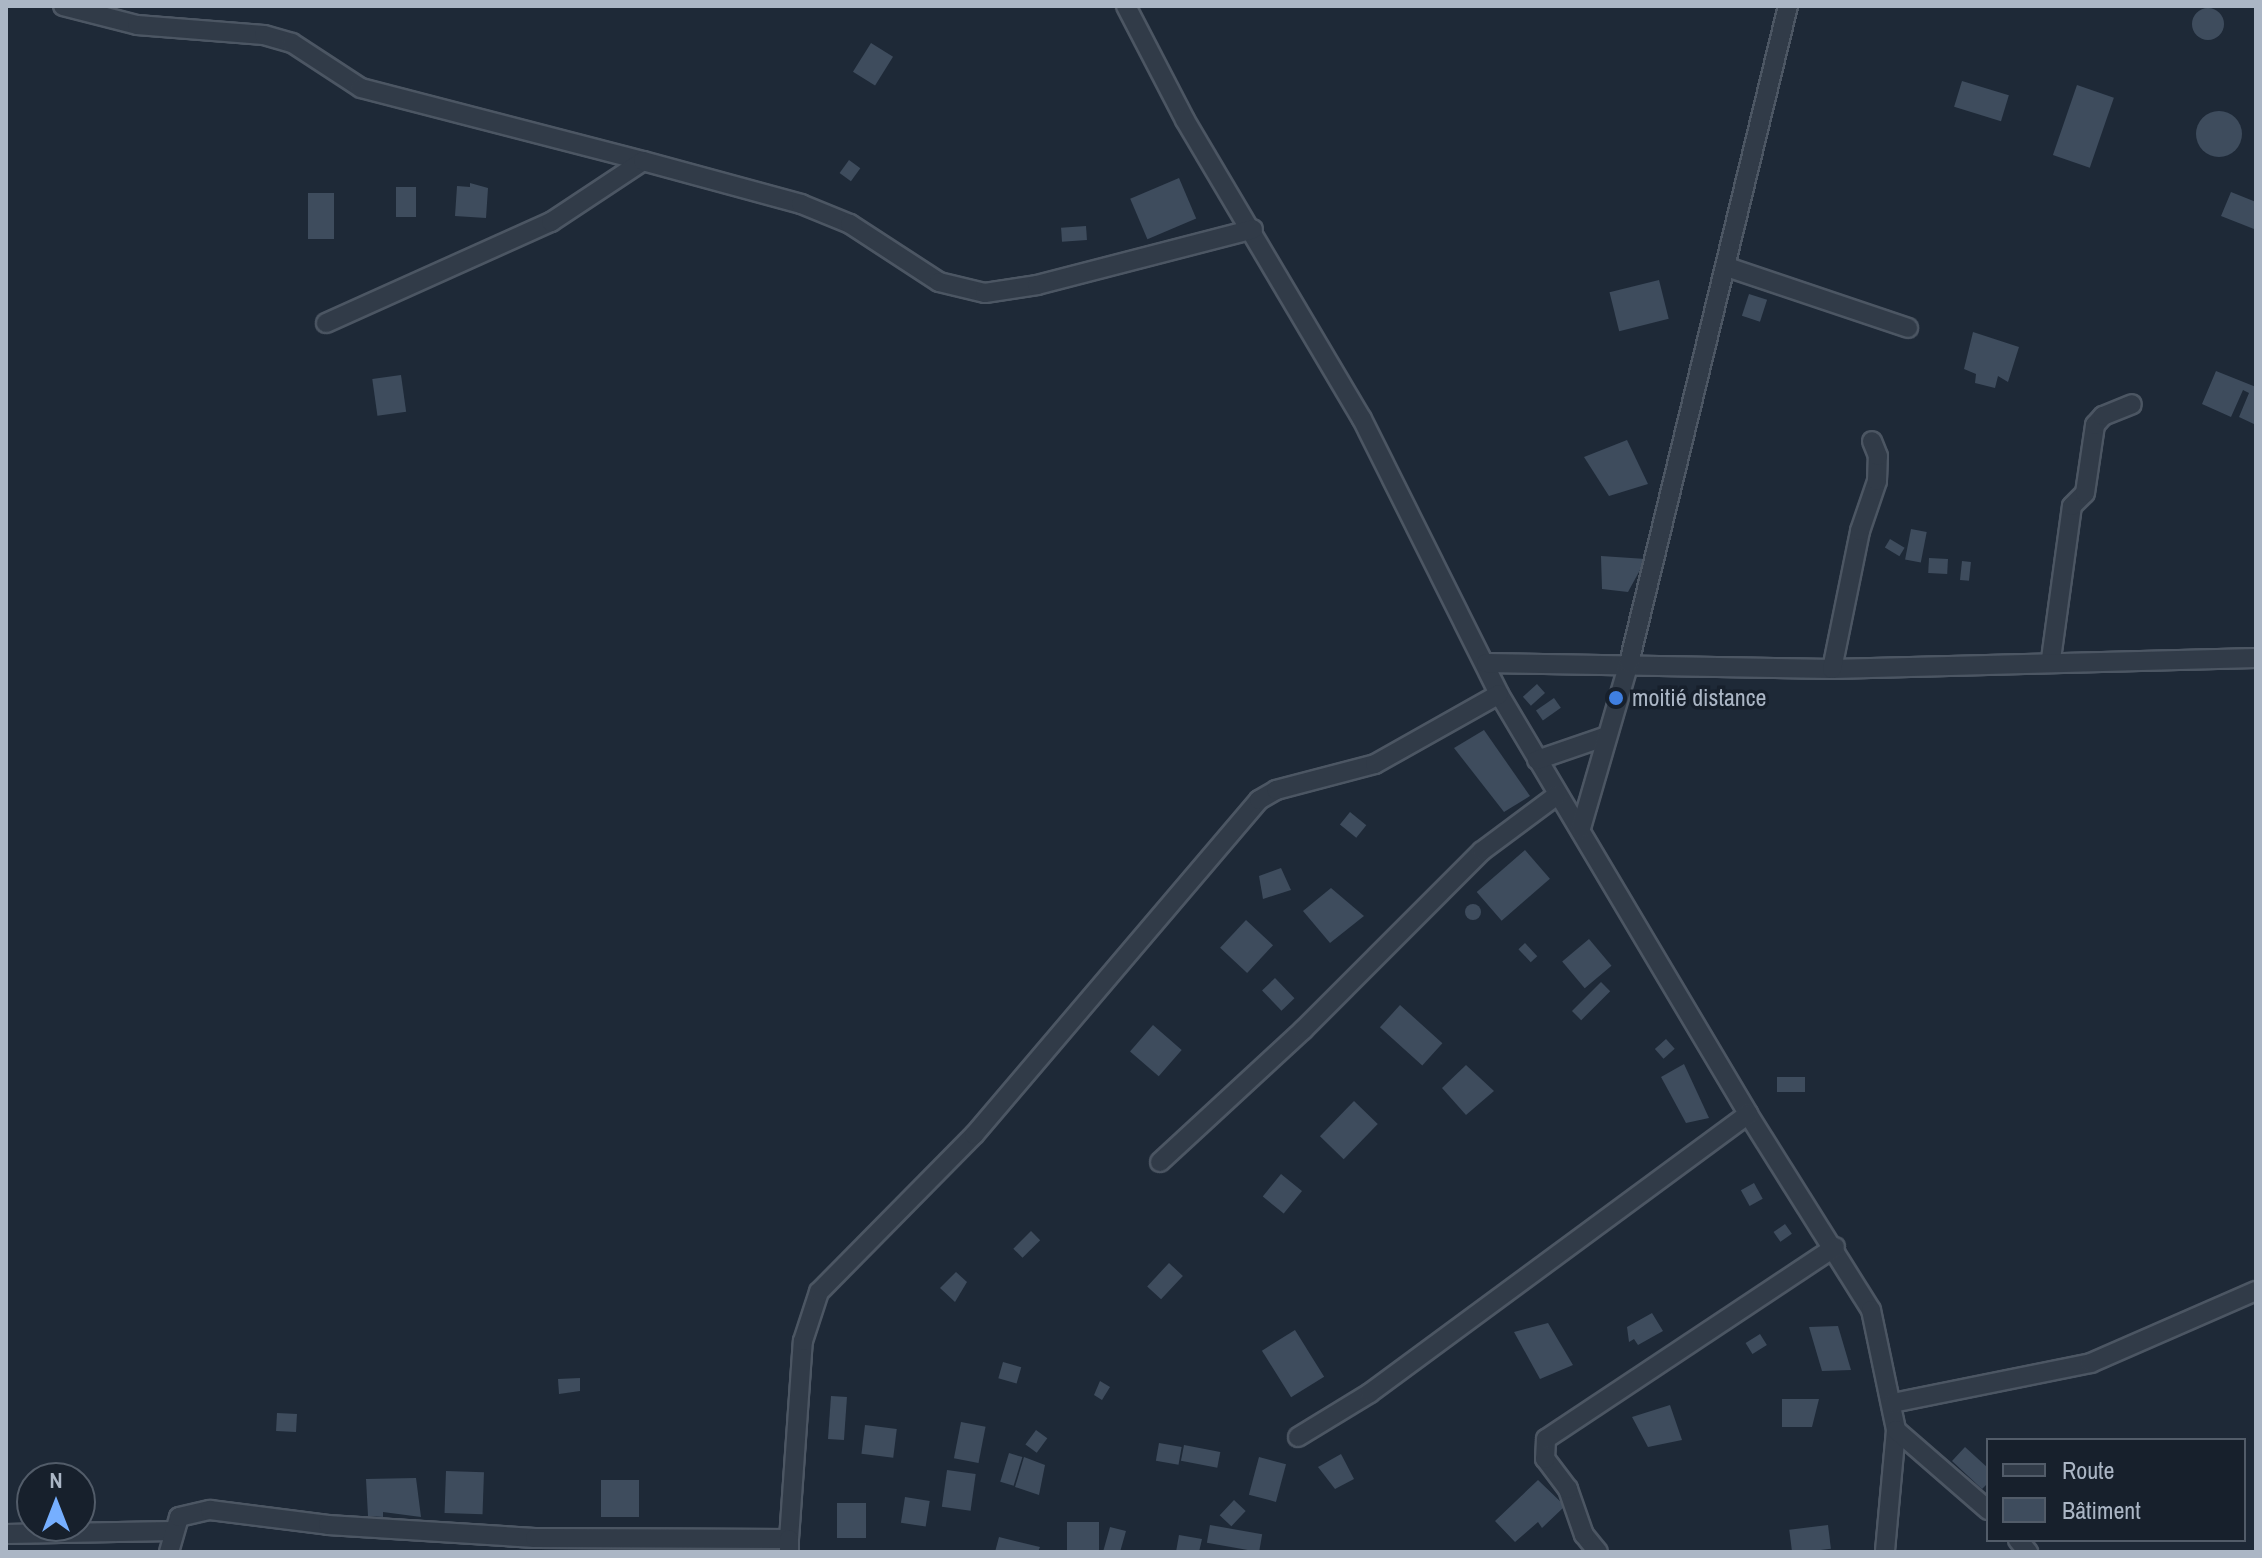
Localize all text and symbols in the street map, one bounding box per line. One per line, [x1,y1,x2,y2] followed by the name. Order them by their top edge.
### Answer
[1632,684,1767,712] place label: moitié distance
[1607,689,1625,707] marker: moitié distance
[1986,1438,2246,1542] legend
[2062,1454,2115,1486] text: Route
[16,1462,96,1542] north arrow
[49,1465,63,1495] text: N
[2062,1494,2141,1526] text: Bâtiment

